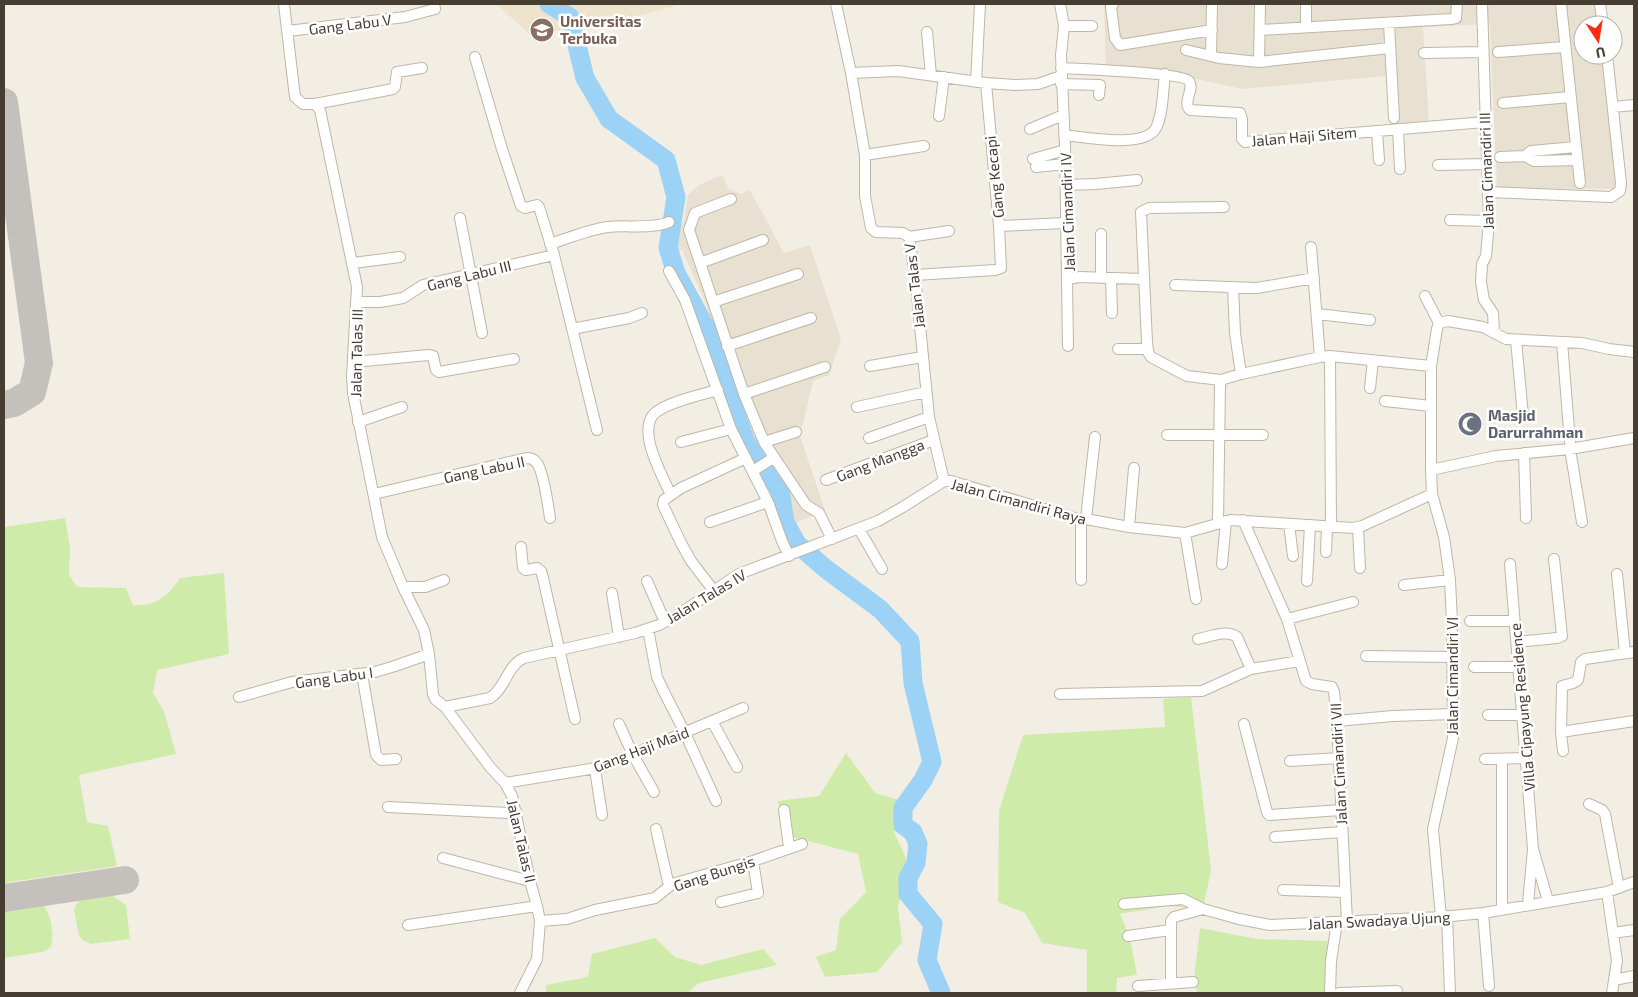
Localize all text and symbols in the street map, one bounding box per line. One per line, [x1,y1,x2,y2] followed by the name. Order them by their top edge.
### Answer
[308,10,392,38] street label: Gang Labu V
[560,12,641,47] place label: Universitas Terbuka
[1573,15,1623,65] north arrow
[529,17,555,43] school or university icon: Universitas Terbuka
[1594,44,1607,63] text: U
[1475,112,1497,230] street label: Jalan Cimandiri III
[1250,122,1358,151] street label: Jalan Haji Sitem
[981,135,1007,219] street label: Gang Kecapi
[1056,152,1078,272] street label: Jalan Cimandiri IV
[900,242,928,330] street label: Jalan Talas V
[425,256,513,294] street label: Gang Labu III
[346,308,366,398] street label: Jalan Talas III
[1488,406,1583,441] place label: Masjid Darurrahman
[1457,411,1483,437] mosque icon: Masjid Darurrahman
[833,435,927,485] street label: Gang Mangga
[442,452,526,486] street label: Gang Labu II
[949,474,1089,528] street label: Jalan Cimandiri Raya
[663,565,749,627] street label: Jalan Talas IV
[1443,617,1461,735] street label: Jalan Cimandiri VI
[1506,622,1538,792] street label: Villa Cipayung Residence
[294,663,374,691] street label: Gang Labu I
[1326,702,1350,826] street label: Jalan Cimandiri VII
[591,723,692,776] street label: Gang Haji Maid
[504,798,540,884] street label: Jalan Talas II
[671,851,757,895] street label: Gang Bungis
[1307,907,1451,934] street label: Jalan Swadaya Ujung

